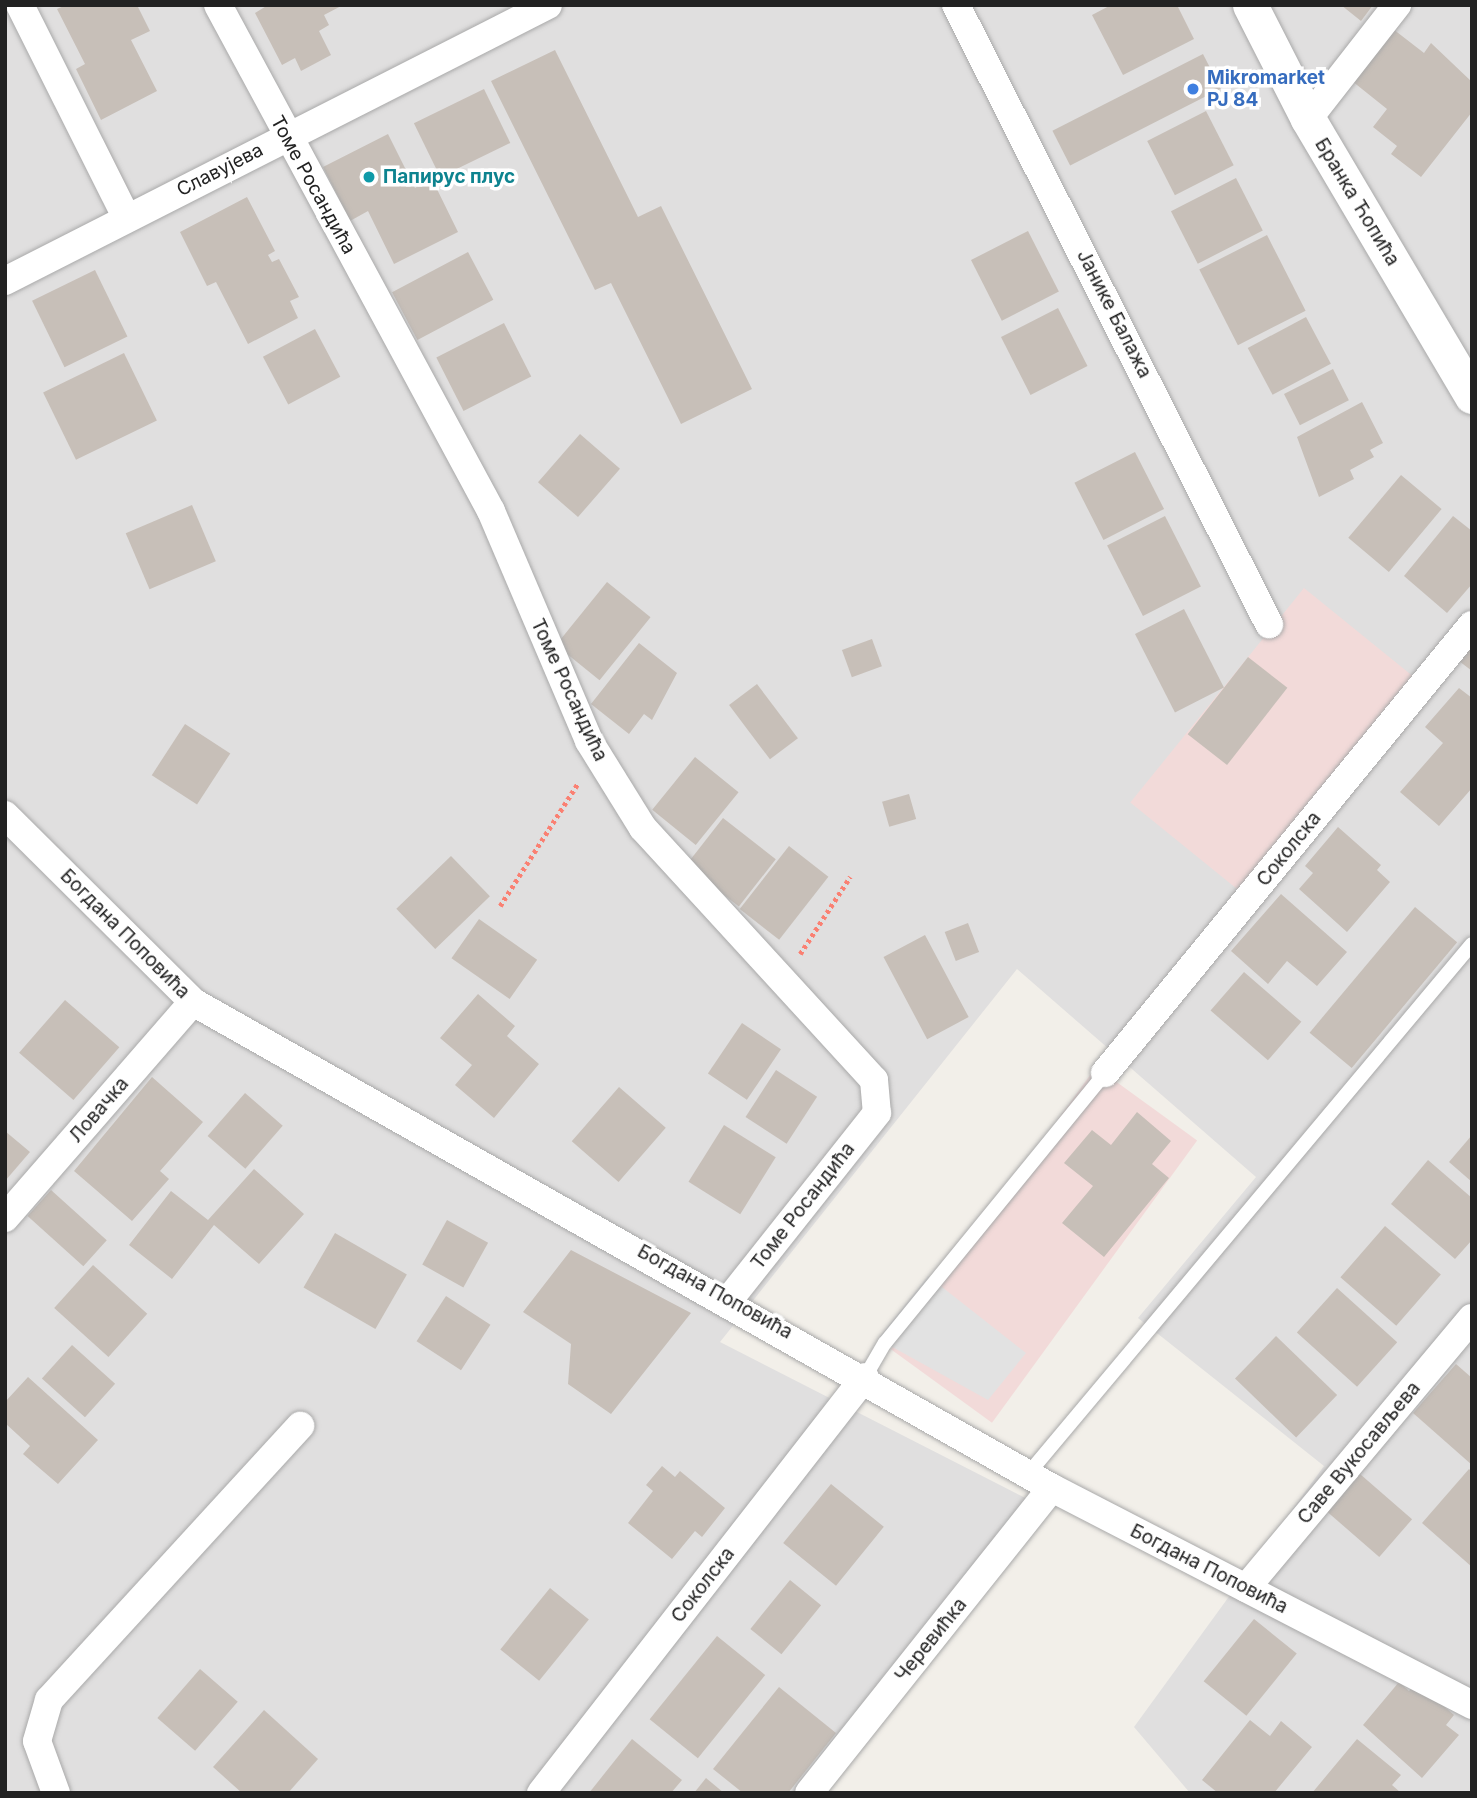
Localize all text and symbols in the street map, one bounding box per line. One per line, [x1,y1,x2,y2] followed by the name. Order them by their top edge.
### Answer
[1207,67,1325,111] place label: Mikromarket PJ 84
[1185,81,1201,97] marker: Mikromarket PJ 84
[266,112,360,258] street label: Томе Росандића
[1310,134,1404,270] street label: Бранка Ћопића
[173,139,267,201] street label: Славујева
[383,166,515,188] place label: Папирус плус
[361,169,377,185] marker: Папирус плус
[1072,246,1156,382] street label: Јанике Балажа
[526,615,612,765] street label: Томе Росандића
[1252,807,1326,891] street label: Соколска
[56,865,194,1003] street label: Богдана Поповића
[64,1073,134,1147] street label: Ловачка
[746,1138,860,1274] street label: Томе Росандића
[633,1240,797,1344] street label: Богдана Поповића
[1293,1377,1425,1529] street label: Саве Вукосављева
[1126,1519,1292,1619] street label: Богдана Поповића
[667,1543,739,1627] street label: Соколска
[890,1593,972,1687] street label: Черевићка

